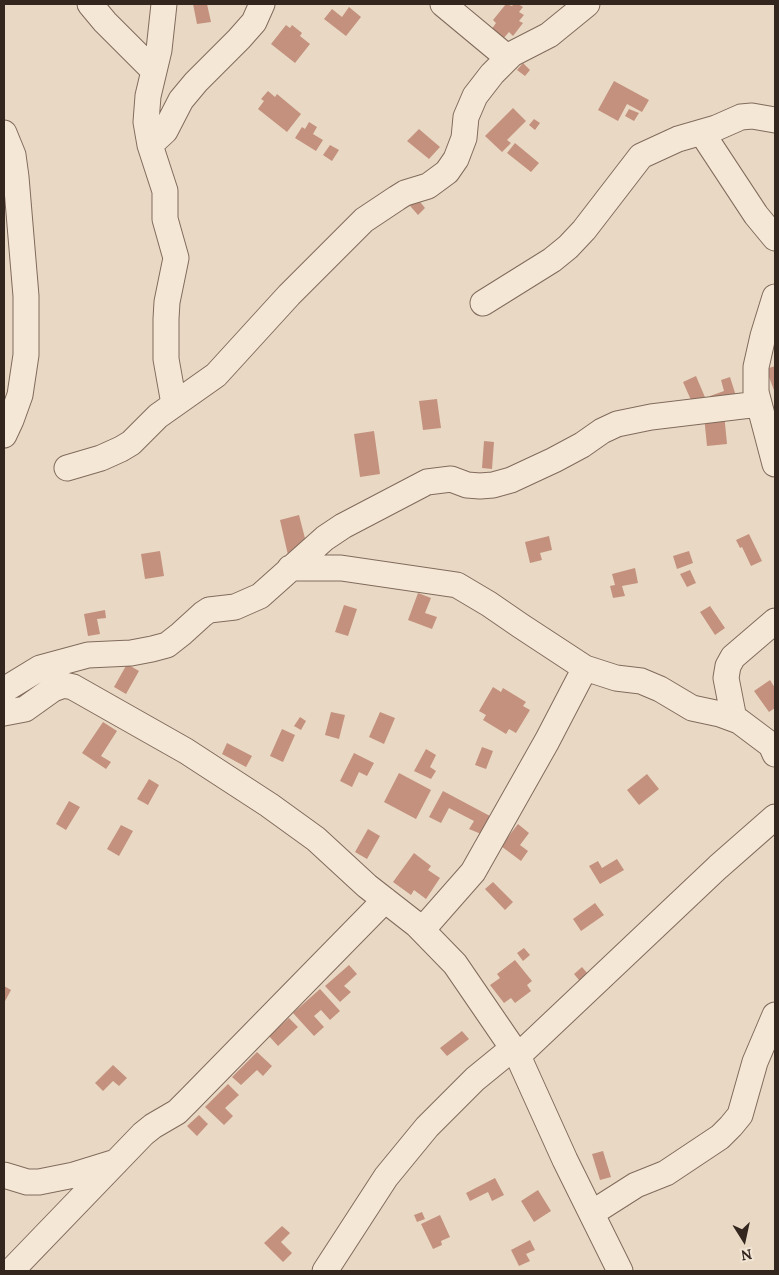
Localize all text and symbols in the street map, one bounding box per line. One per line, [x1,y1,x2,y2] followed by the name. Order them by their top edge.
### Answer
[719,1215,769,1265] north arrow
[740,1245,754,1265] text: N

